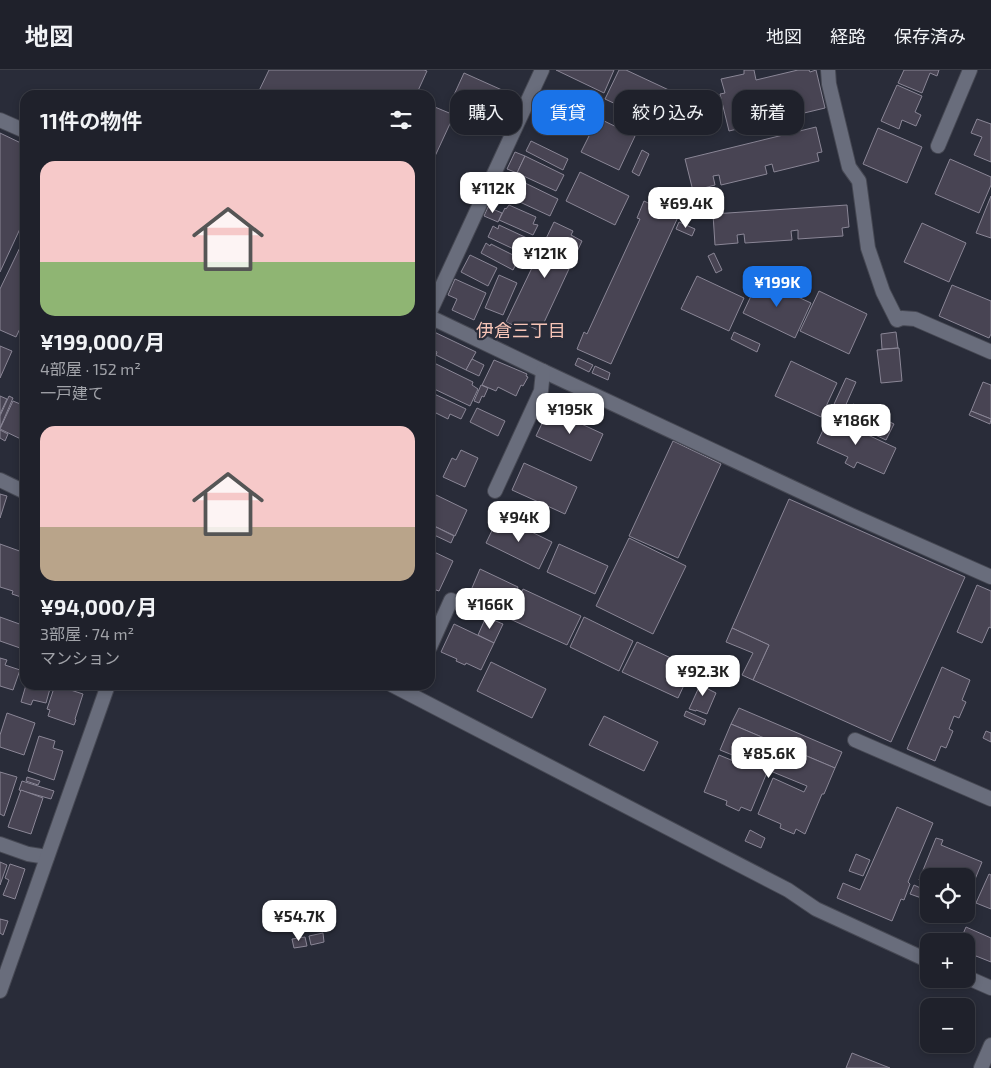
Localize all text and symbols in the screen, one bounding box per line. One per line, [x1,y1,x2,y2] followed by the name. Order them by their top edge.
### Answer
[25,21,73,50] text: 地図
[766,25,802,47] text: 地図
[830,25,866,47] text: 経路
[894,25,966,47] text: 保存済み
[450,90,522,135] chip: 購入
[532,90,604,135] chip: 賃貸
[614,90,722,135] chip: 絞り込み
[732,90,804,135] chip: 新着
[387,106,415,134] icon: filters
[40,108,142,133] text: 11件の物件
[458,172,528,214] pin: ¥112K
[471,178,515,197] text: ¥112K
[645,186,727,229] pin: ¥69.4K
[659,193,713,212] text: ¥69.4K
[183,194,273,284] icon: home
[510,236,580,279] pin: ¥121K
[523,243,567,262] text: ¥121K
[742,266,812,308] pin: ¥199K
[754,272,800,291] text: ¥199K
[476,319,566,341] district label: 伊倉三丁目
[40,329,165,354] text: ¥199,000/月
[40,359,141,378] text: 4部屋 · 152 m²
[40,383,104,402] text: 一戸建て
[535,392,605,435] pin: ¥195K
[547,399,593,418] text: ¥195K
[821,404,891,446] pin: ¥186K
[832,410,880,429] text: ¥186K
[183,459,273,549] icon: home
[489,500,549,543] pin: ¥94K
[499,507,539,526] text: ¥94K
[455,588,525,630] pin: ¥166K
[40,594,157,619] text: ¥94,000/月
[467,594,513,613] text: ¥166K
[40,624,134,643] text: 3部屋 · 74 m²
[40,648,120,667] text: マンション
[662,654,744,697] pin: ¥92.3K
[677,661,729,680] text: ¥92.3K
[728,736,810,779] pin: ¥85.6K
[743,743,795,762] text: ¥85.6K
[920,868,975,1053] map controls
[920,868,975,923] button: locate
[258,900,340,942] pin: ¥54.7K
[273,906,325,925] text: ¥54.7K
[920,933,975,988] button: +
[920,998,975,1053] button: −

